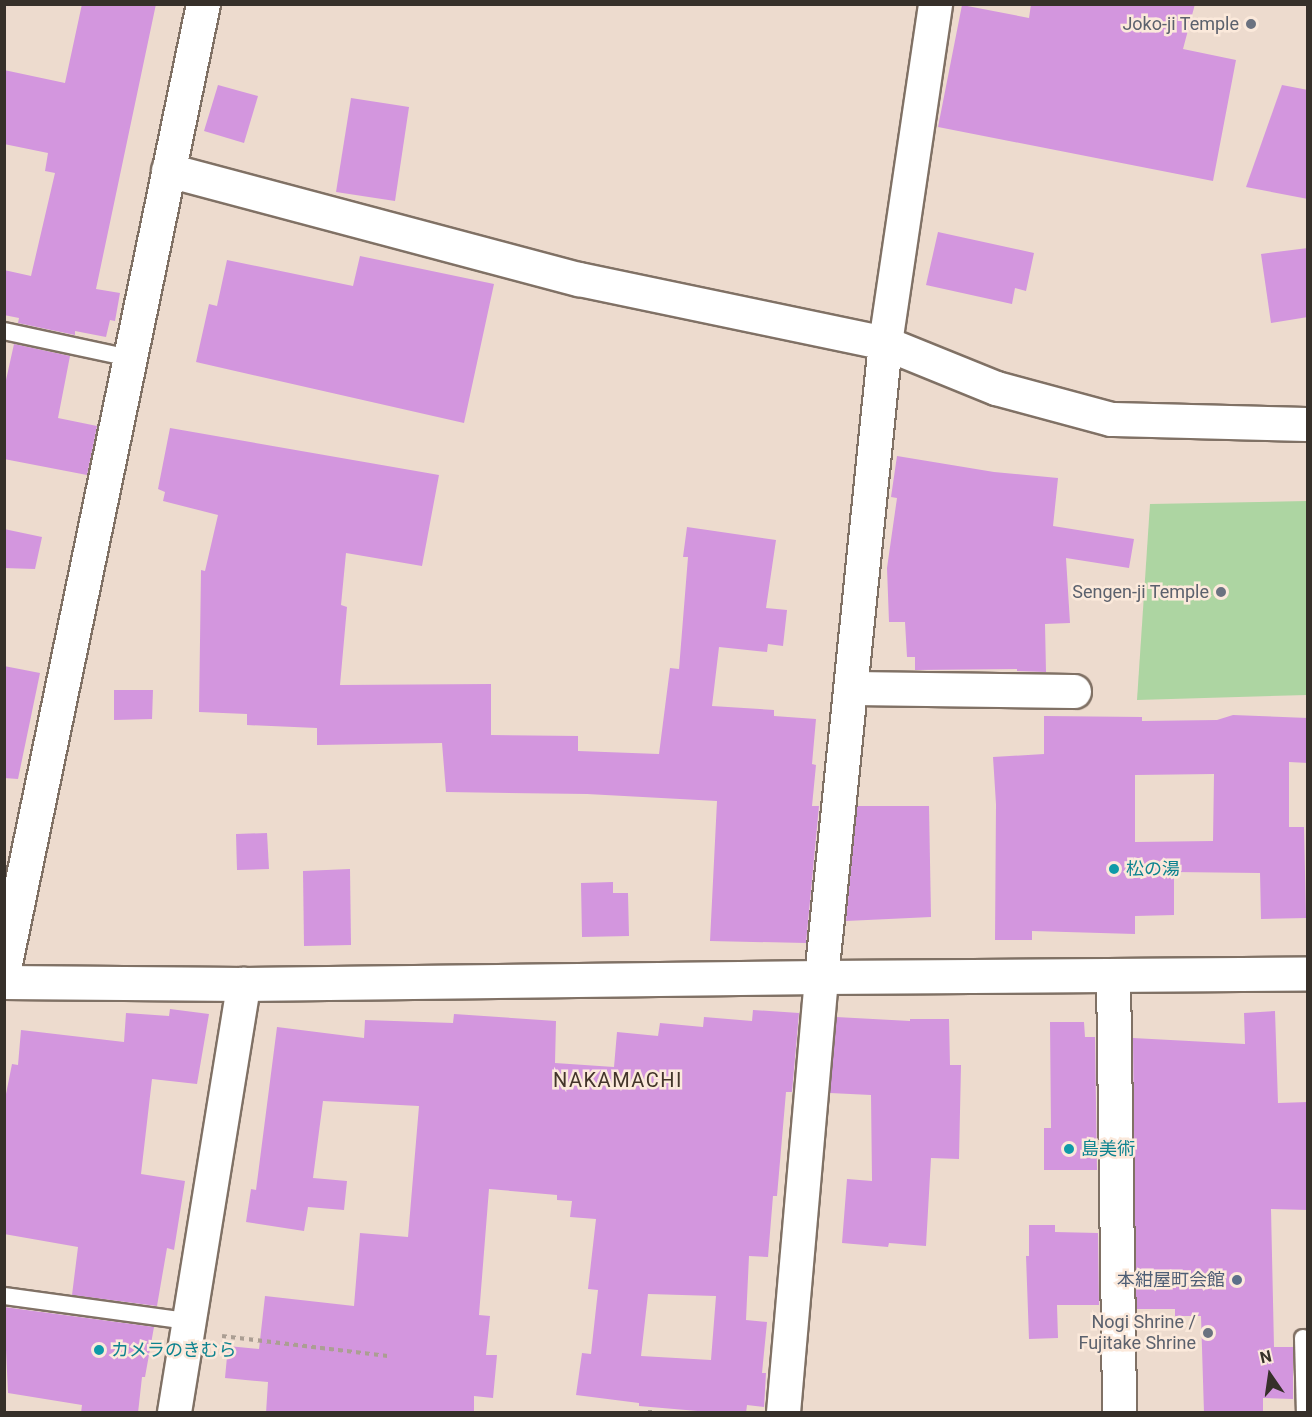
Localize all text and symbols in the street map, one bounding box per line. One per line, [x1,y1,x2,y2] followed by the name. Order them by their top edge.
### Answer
[1122,13,1239,35] place label: Joko-ji Temple
[1244,17,1258,31] marker: Joko-ji Temple
[1072,581,1209,603] place label: Sengen-ji Temple
[1214,585,1228,599] marker: Sengen-ji Temple
[1126,858,1180,880] place label: 松の湯
[1107,862,1121,876] marker: 松の湯
[553,1068,683,1092] district label: NAKAMACHI
[1081,1138,1135,1160] place label: 島美術
[1062,1142,1076,1156] marker: 島美術
[1117,1269,1225,1291] place label: 本紺屋町会館
[1230,1273,1244,1287] marker: 本紺屋町会館
[1078,1312,1196,1354] place label: Nogi Shrine / Fujitake Shrine
[1201,1326,1215,1340] marker: Nogi Shrine / Fujitake Shrine
[111,1339,237,1361] place label: カメラのきむら
[92,1343,106,1357] marker: カメラのきむら
[1240,1345,1300,1405] north arrow
[1258,1346,1273,1368] text: N

